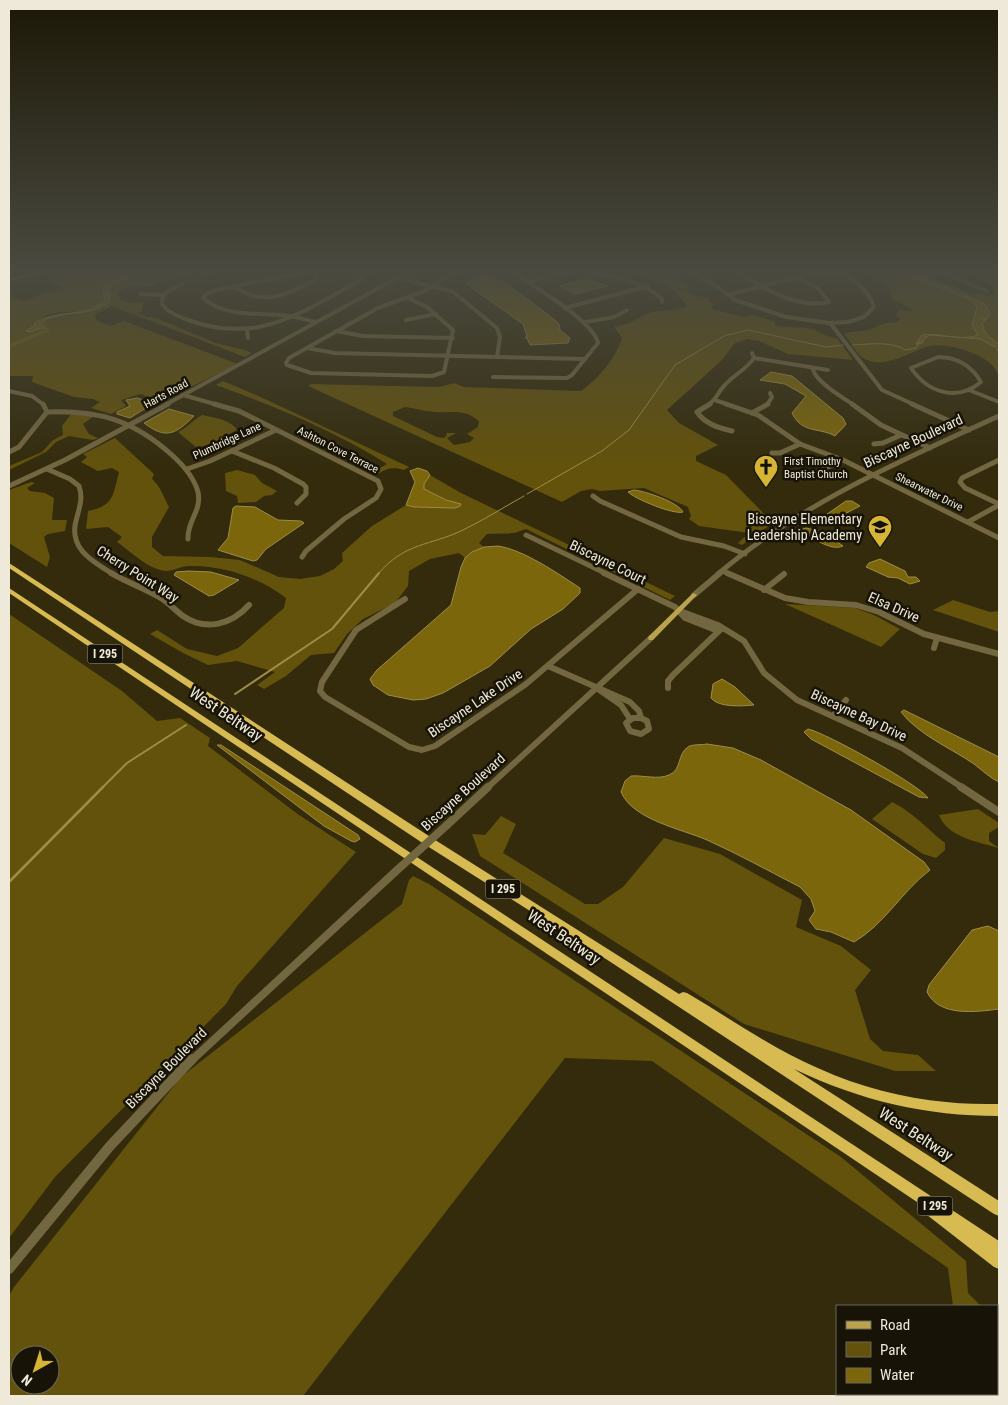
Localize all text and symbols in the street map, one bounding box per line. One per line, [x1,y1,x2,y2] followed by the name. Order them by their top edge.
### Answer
[142,377,190,411] street label: Harts Road
[861,411,965,471] street label: Biscayne Boulevard
[191,420,263,462] street label: Plumbridge Lane
[295,424,381,476] street label: Ashton Cove Terrace
[753,454,779,488] church icon: First Timothy Baptist Church
[784,455,848,481] place label: First Timothy Baptist Church
[893,470,965,514] street label: Shearwater Drive
[747,511,862,543] place label: Biscayne Elementary Leadership Academy
[867,514,893,548] school or university icon: Biscayne Elementary Leadership Academy
[567,537,649,587] street label: Biscayne Court
[94,542,182,606] street label: Cherry Point Way
[866,589,922,626] street label: Elsa Drive
[88,644,122,664] road number: I 295
[425,665,525,740] street label: Biscayne Lake Drive
[186,683,267,746] street label: West Beltway
[809,686,910,744] street label: Biscayne Bay Drive
[418,750,508,834] street label: Biscayne Boulevard
[486,880,520,899] road number: I 295
[524,906,605,969] street label: West Beltway
[122,1024,210,1112] street label: Biscayne Boulevard
[875,1103,957,1165] street label: West Beltway
[918,1196,952,1216] road number: I 295
[836,1305,998,1395] legend
[880,1316,910,1334] text: Road
[880,1341,907,1359] text: Park
[10,1345,60,1395] north arrow
[880,1366,915,1384] text: Water
[18,1371,35,1389] text: N

